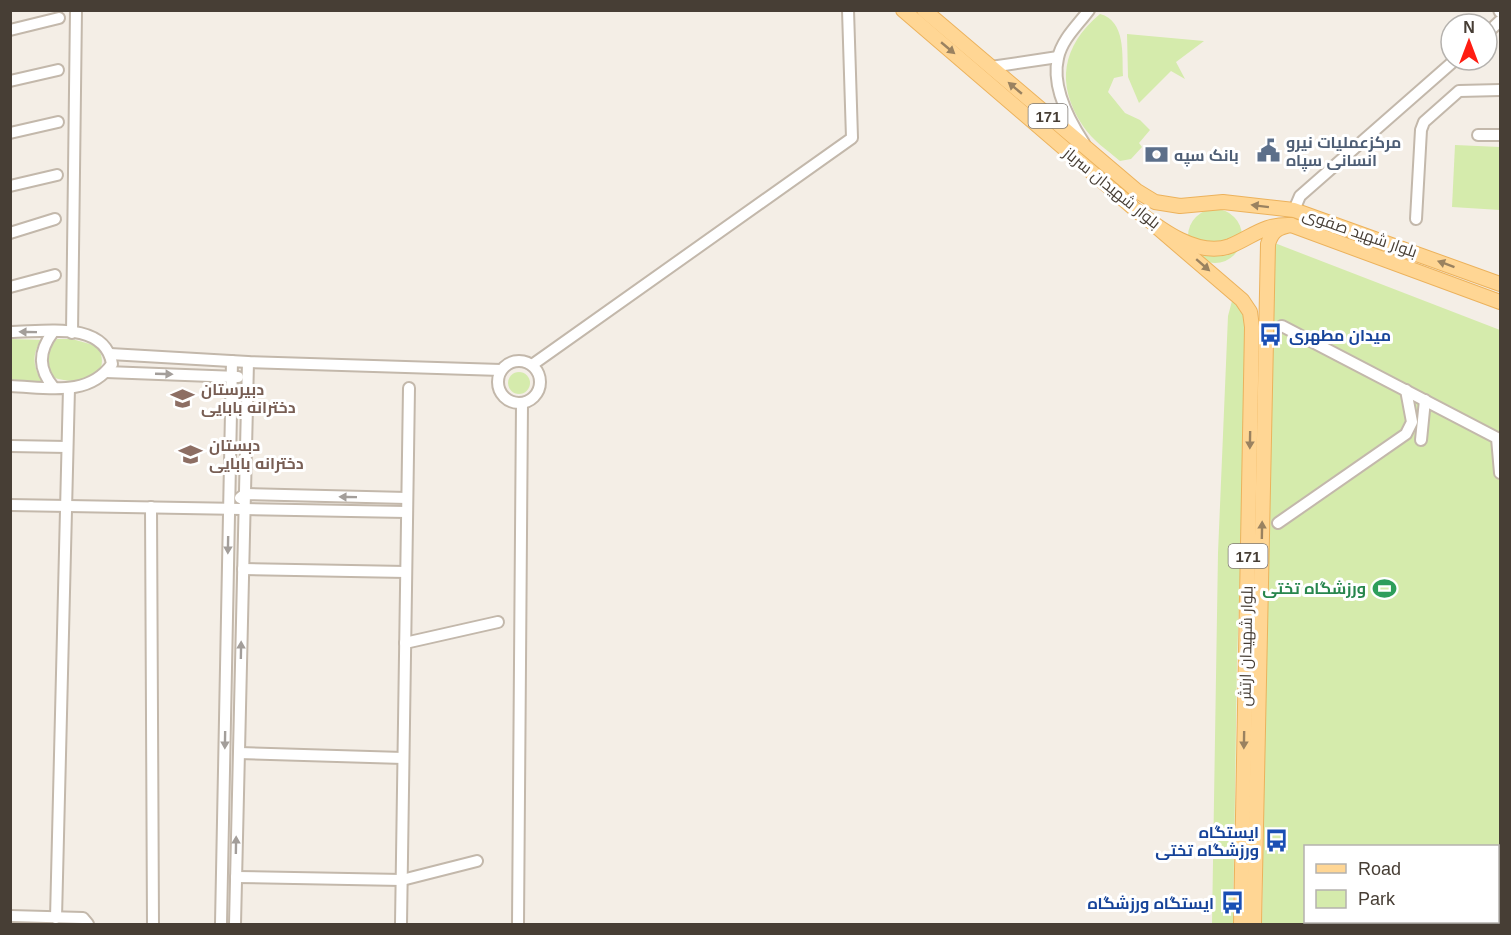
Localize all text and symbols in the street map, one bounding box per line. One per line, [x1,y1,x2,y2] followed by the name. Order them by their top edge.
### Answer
[1439,12,1499,72] north arrow
[1463,19,1475,36] text: N
[940,42,956,55] one-way arrow
[1008,82,1023,95] one-way arrow
[1028,104,1068,128] road number: 171
[1286,134,1401,172] place label: مرکزعملیات نیرو انسانی سپاه
[1255,138,1281,164] public building icon: مرکزعملیات نیرو انسانی سپاه
[1143,142,1169,168] bank icon: بانک سپه
[1058,143,1164,234] street label: بلوار شهیدان سرباز
[1174,147,1239,167] place label: بانک سپه
[1251,201,1270,211] one-way arrow
[1300,205,1419,262] street label: بلوار شهید صفوی
[1195,258,1210,271] one-way arrow
[1437,259,1455,268] one-way arrow
[1258,322,1284,348] bus stop icon: میدان مطهری
[19,327,38,337] one-way arrow
[1289,327,1391,345] place label: میدان مطهری
[155,370,174,379] one-way arrow
[201,381,296,417] place label: دبیرستان دخترانه بابایی
[170,385,196,411] school or university icon: دبیرستان دخترانه بابایی
[1245,431,1255,450] one-way arrow
[209,437,304,473] place label: دبستان دخترانه بابایی
[178,441,204,467] school or university icon: دبستان دخترانه بابایی
[339,492,358,502] one-way arrow
[1257,521,1267,540] one-way arrow
[224,536,233,555] one-way arrow
[1228,544,1268,568] road number: 171
[1371,575,1397,601] sports icon: ورزشگاه تختی
[1262,580,1366,598] place label: ورزشگاه تختی
[1236,586,1258,706] street label: بلوار شهیدان ارتش
[236,641,246,660] one-way arrow
[220,731,229,750] one-way arrow
[1239,731,1249,750] one-way arrow
[1155,824,1259,860] place label: ایستگاه ورزشگاه تختی
[1264,828,1290,854] bus stop icon: ایستگاه ورزشگاه تختی
[232,836,241,855] one-way arrow
[1304,845,1499,923] legend
[1358,859,1401,879] text: Road
[1358,889,1396,909] text: Park
[1219,890,1245,916] bus stop icon: ایستگاه ورزشگاه
[1087,895,1214,913] place label: ایستگاه ورزشگاه

